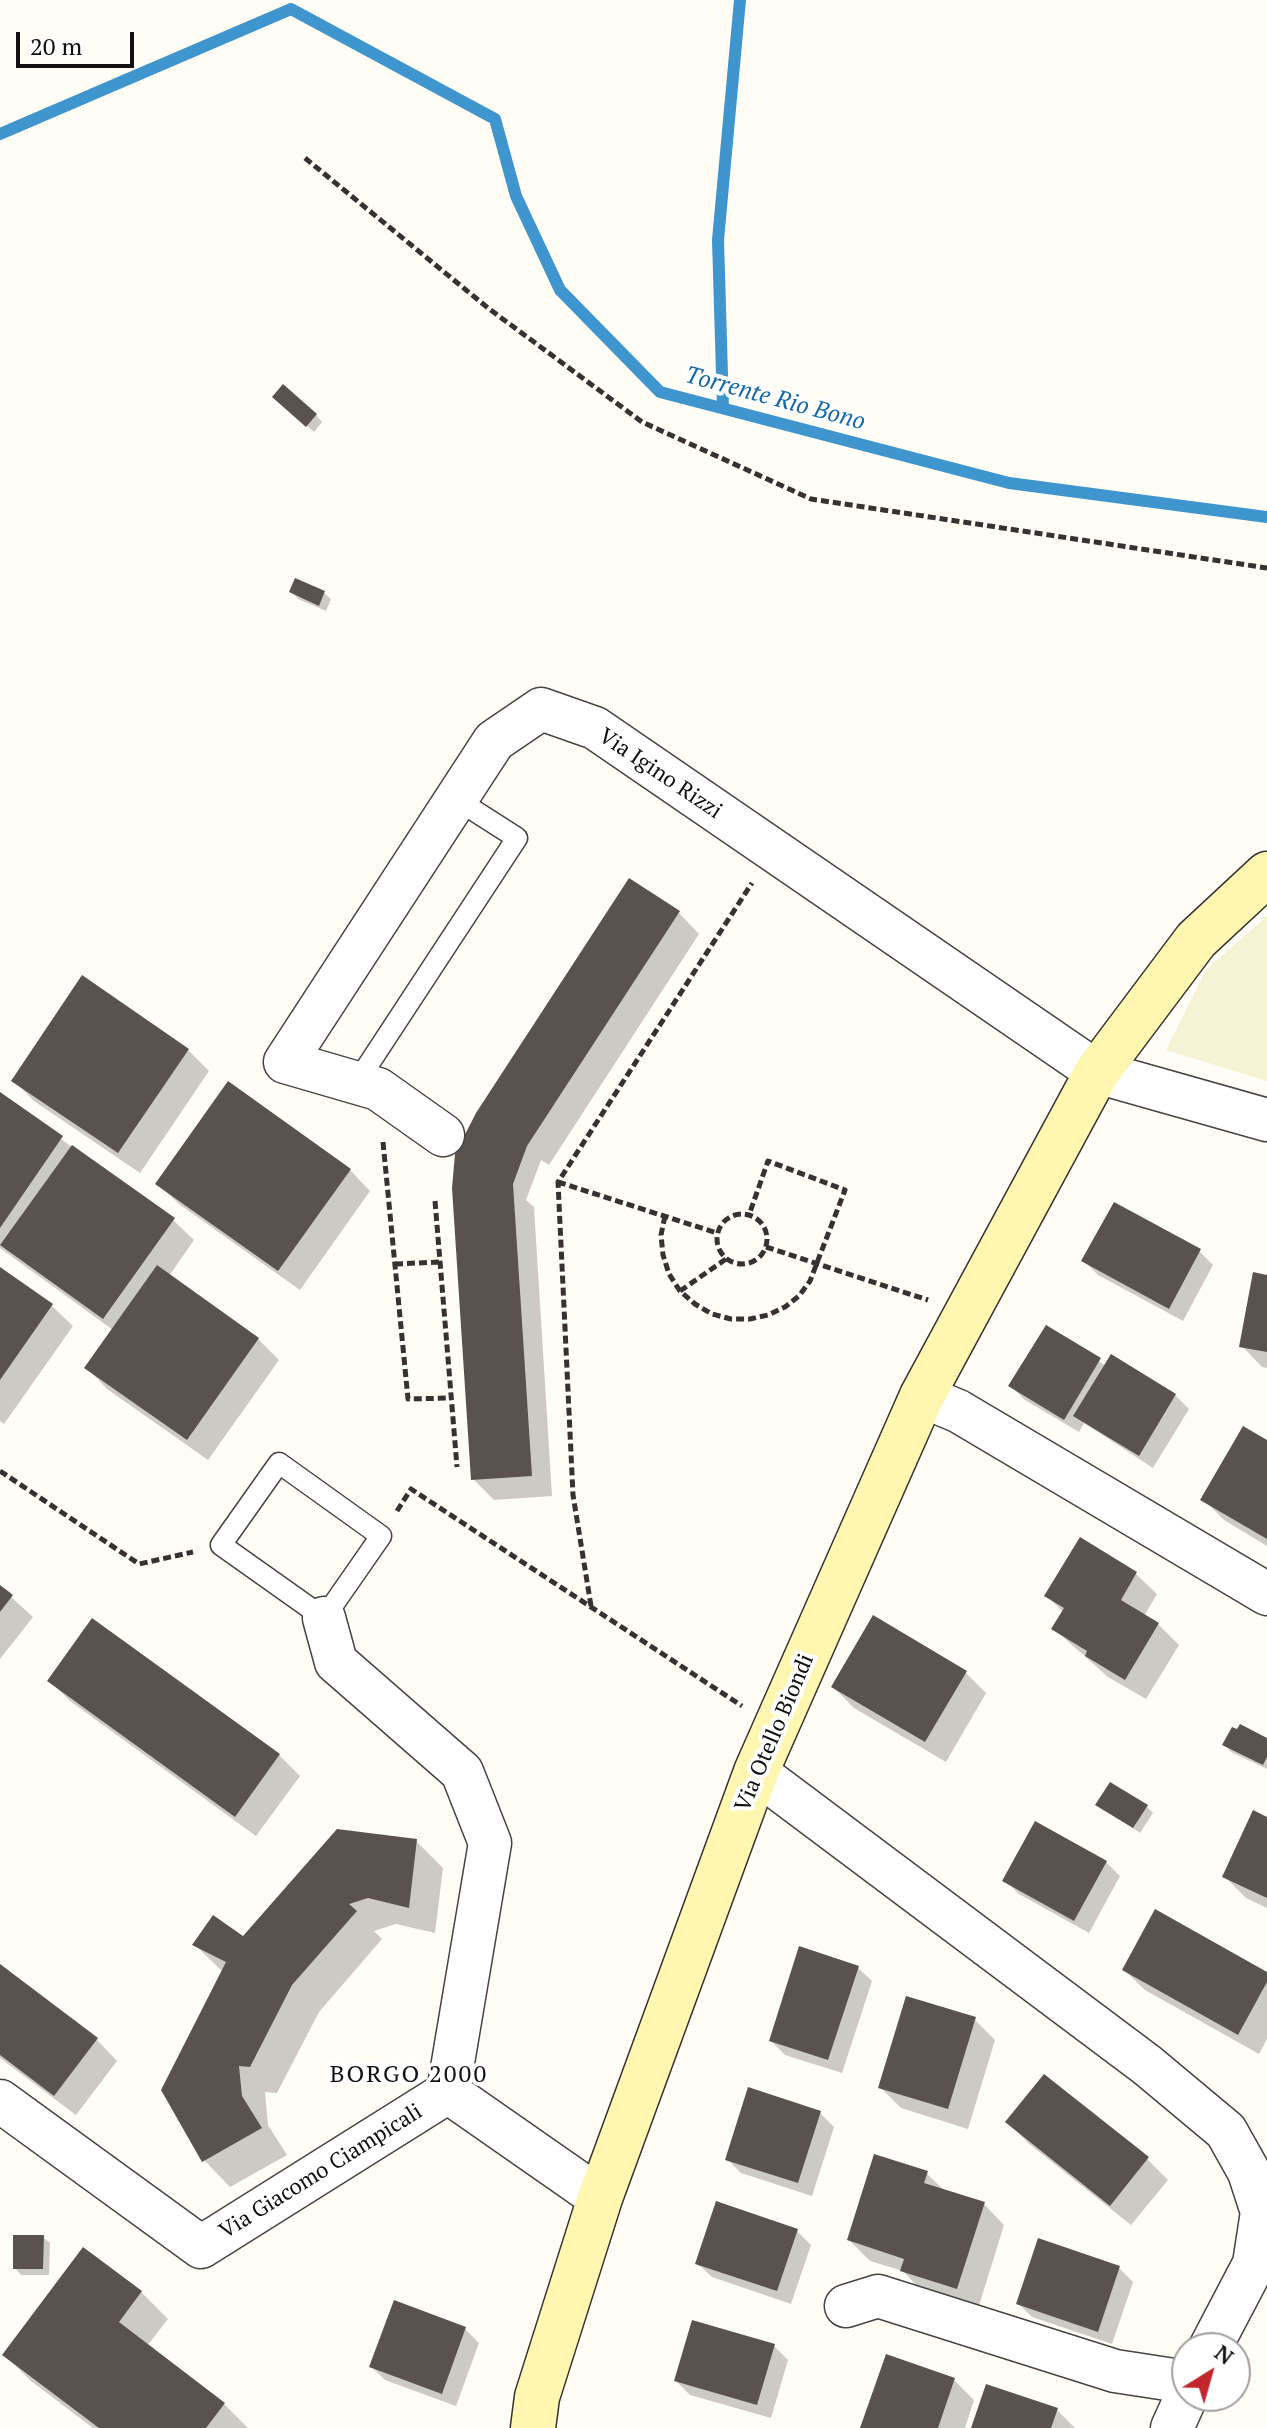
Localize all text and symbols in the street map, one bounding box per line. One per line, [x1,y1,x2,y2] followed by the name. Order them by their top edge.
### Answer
[20,16,138,66] scale bar
[30,30,82,62] text: 20 m
[682,361,868,437] water label: Torrente Rio Bono
[593,723,727,825] street label: Via Igino Rizzi
[730,1650,820,1816] street label: Via Otello Biondi
[330,2061,488,2089] district label: BORGO 2000
[215,2099,427,2245] street label: Via Giacomo Ciampicali
[1171,2332,1251,2412] north arrow
[1209,2337,1240,2371] text: N

